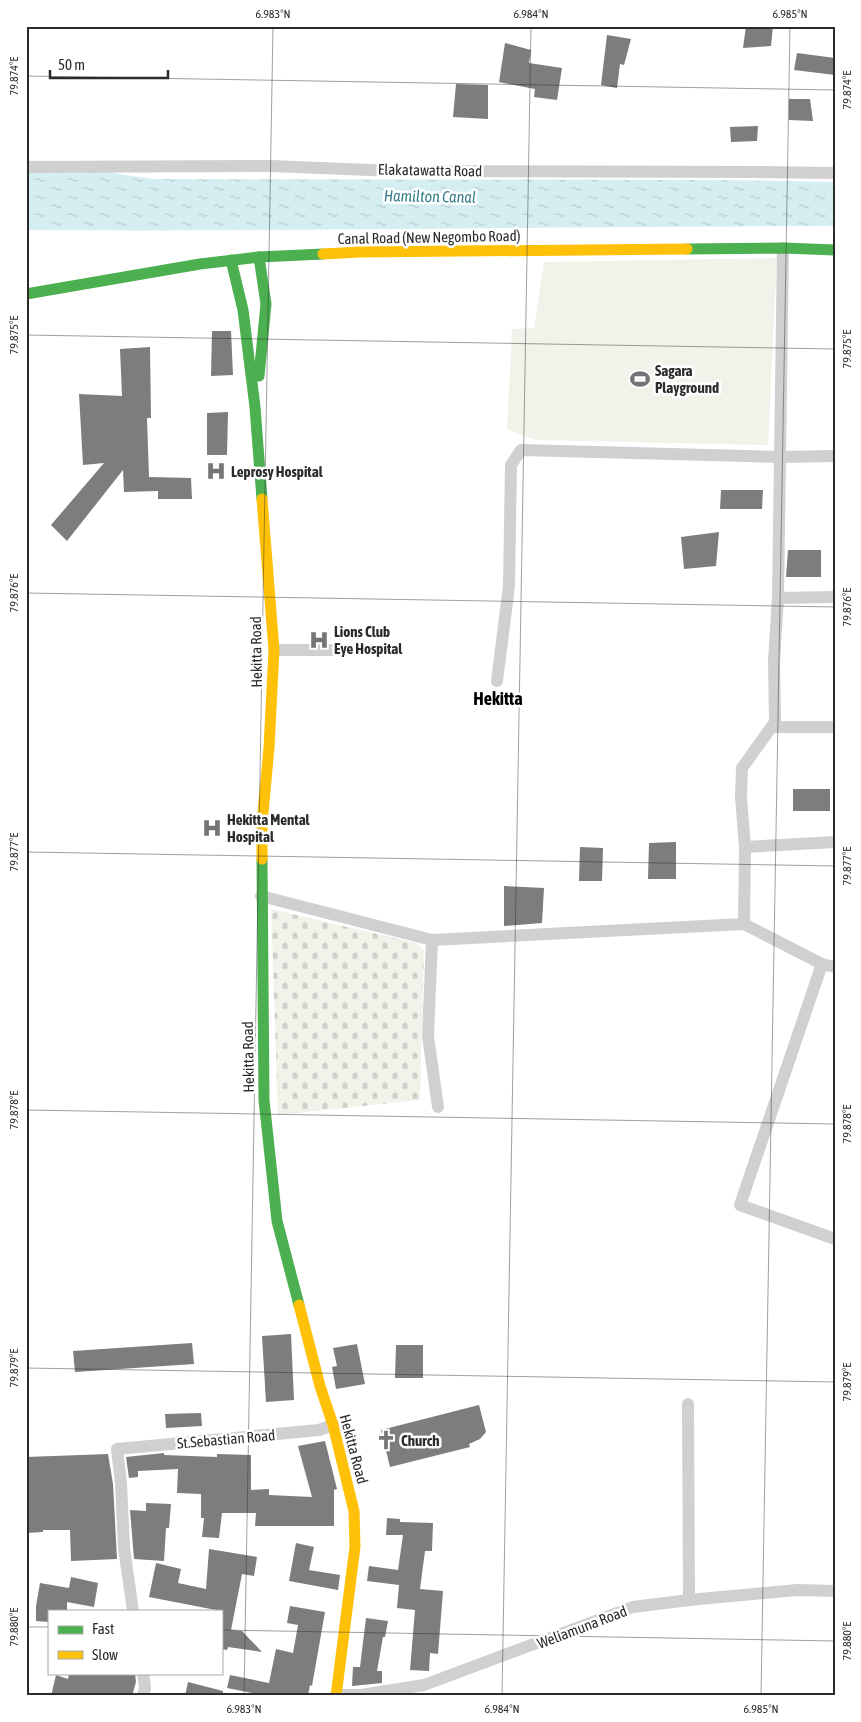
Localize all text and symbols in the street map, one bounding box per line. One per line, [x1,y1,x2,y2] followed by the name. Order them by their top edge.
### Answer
[255,7,291,21] text: 6.983°N
[513,7,549,21] text: 6.984°N
[772,7,808,21] text: 6.985°N
[50,48,168,80] scale bar
[58,56,85,73] text: 50 m
[7,57,21,95] text: 79.874°E
[840,71,854,109] text: 79.874°E
[378,161,482,179] street label: Elakatawatta Road
[384,186,476,206] water label: Hamilton Canal
[337,227,521,247] street label: Canal Road (New Negombo Road)
[7,316,21,354] text: 79.875°E
[840,330,854,368] text: 79.875°E
[655,362,719,396] place label: Sagara Playground
[629,368,651,390] sports icon: Sagara Playground
[205,460,227,482] hospital icon: Leprosy Hospital
[231,463,324,480] place label: Leprosy Hospital
[7,574,21,612] text: 79.876°E
[840,588,854,626] text: 79.876°E
[247,616,265,688] street label: Hekitta Road
[334,623,403,657] place label: Lions Club Eye Hospital
[308,629,330,651] hospital icon: Lions Club Eye Hospital
[473,688,523,709] district label: Hekitta
[227,811,311,845] place label: Hekitta Mental Hospital
[201,817,223,839] hospital icon: Hekitta Mental Hospital
[7,833,21,871] text: 79.877°E
[840,847,854,885] text: 79.877°E
[239,1021,257,1093] street label: Hekitta Road
[7,1091,21,1129] text: 79.878°E
[840,1105,854,1143] text: 79.878°E
[7,1349,21,1387] text: 79.879°E
[840,1363,854,1401] text: 79.879°E
[337,1412,371,1486] street label: Hekitta Road
[176,1426,276,1452] street label: St.Sebastian Road
[375,1429,397,1451] church icon: Church
[401,1432,440,1449] place label: Church
[535,1602,629,1652] street label: Weliamuna Road
[7,1608,21,1646] text: 79.880°E
[48,1610,222,1674] legend
[92,1620,114,1637] text: Fast
[840,1622,854,1660] text: 79.880°E
[92,1646,118,1663] text: Slow
[226,1702,262,1716] text: 6.983°N
[484,1702,520,1716] text: 6.984°N
[743,1702,779,1716] text: 6.985°N

